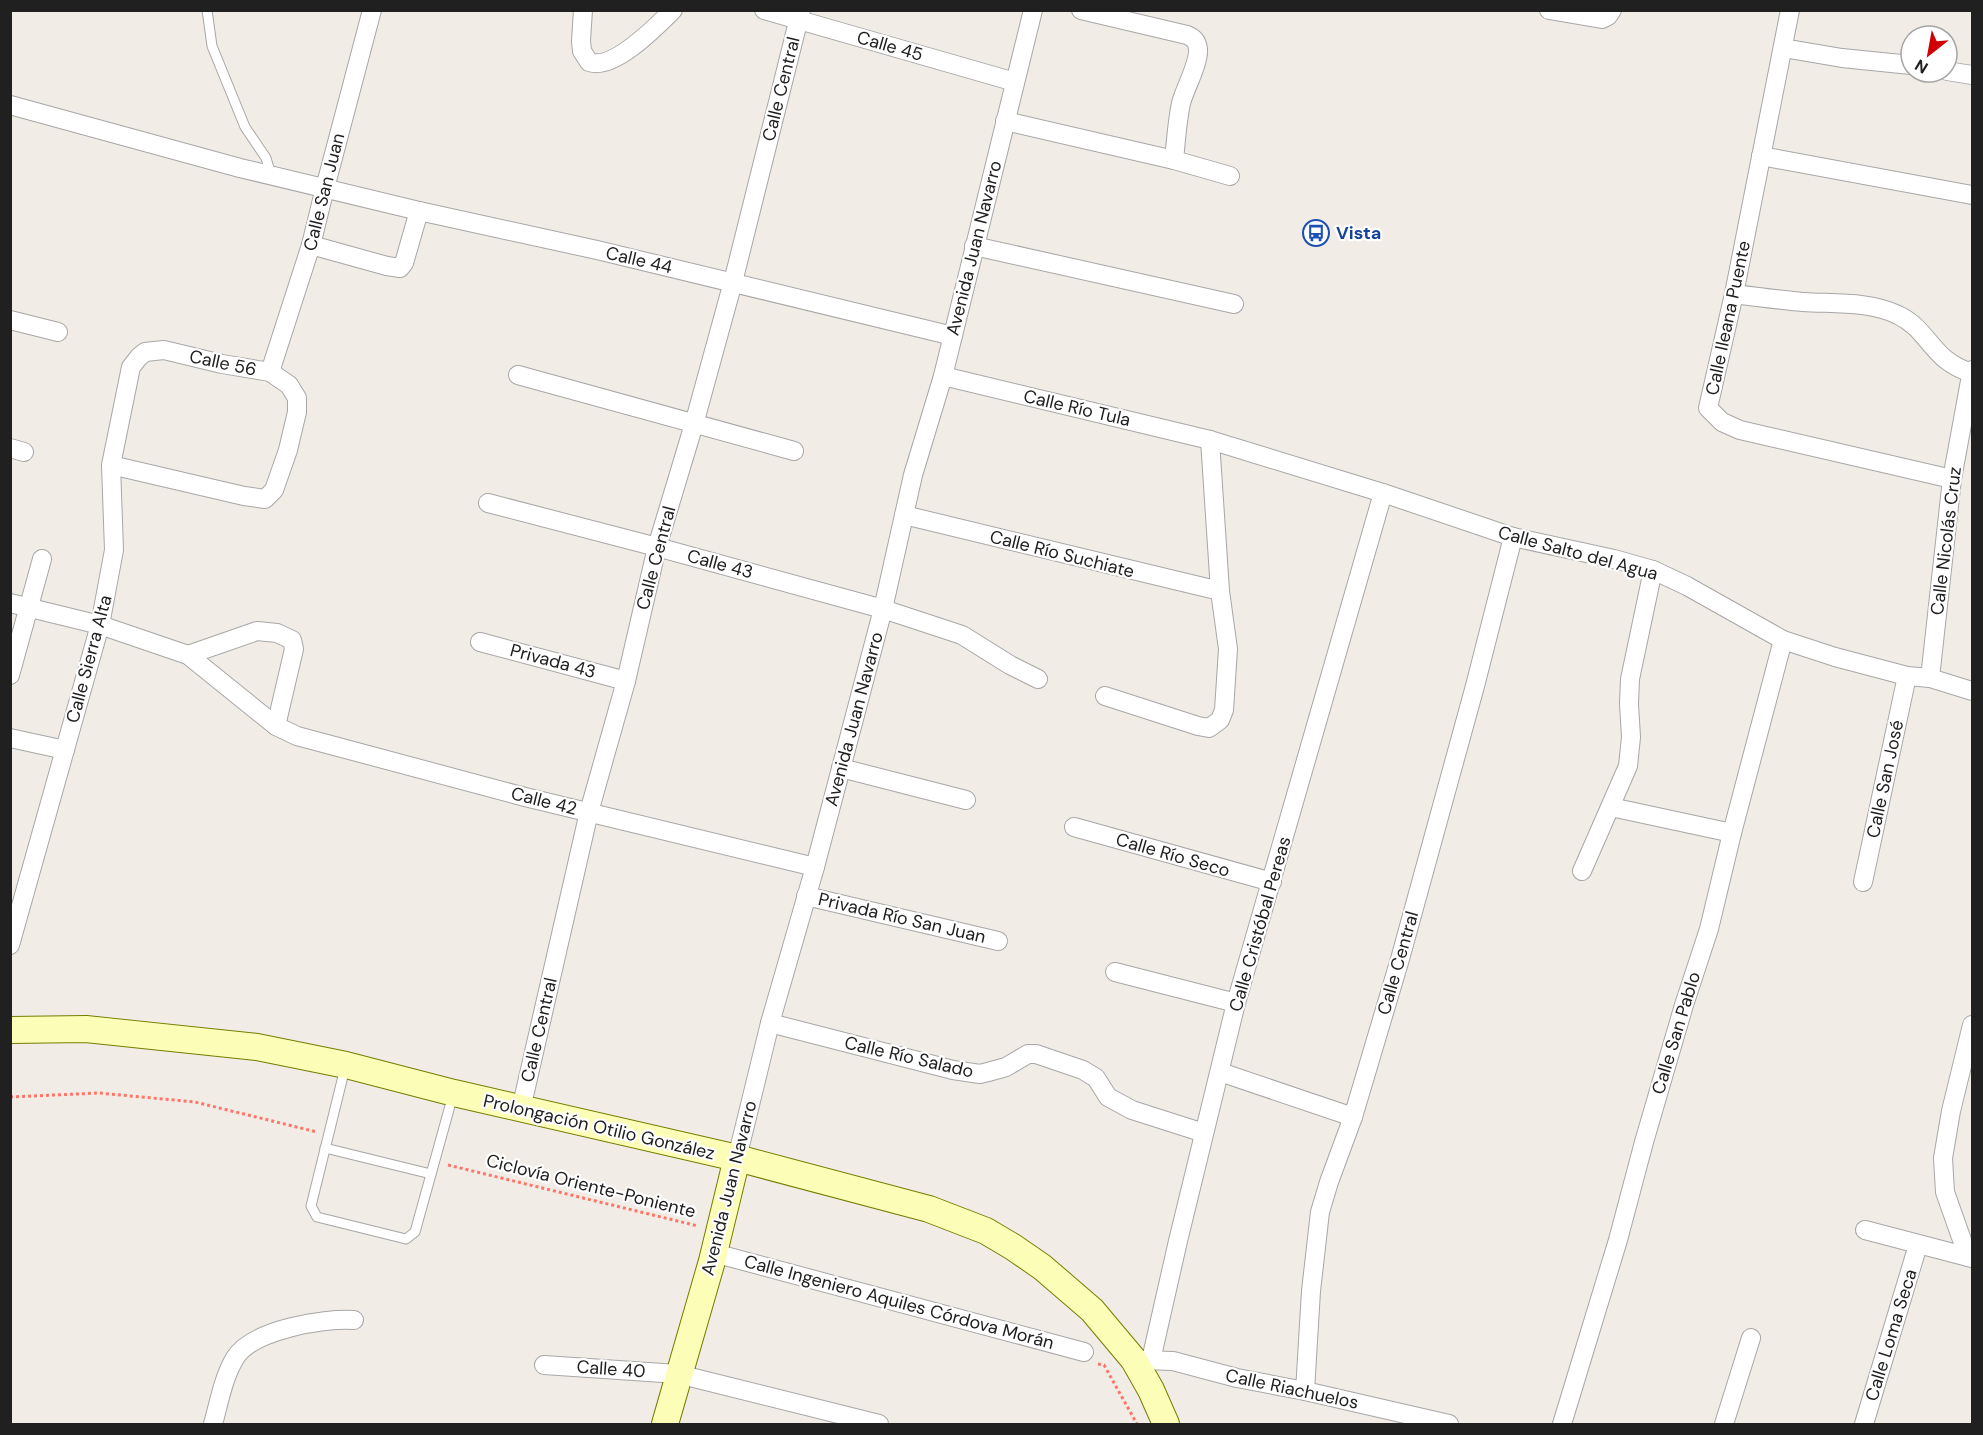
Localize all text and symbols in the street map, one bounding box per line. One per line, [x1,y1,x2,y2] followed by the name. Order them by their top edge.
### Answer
[1899,24,1959,84] north arrow
[854,25,926,67] street label: Calle 45
[756,34,806,144] street label: Calle Central
[1911,54,1932,78] text: N
[298,131,350,253] street label: Calle San Juan
[941,158,1007,338] street label: Avenida Juan Navarro
[1301,218,1331,248] bus stop icon: Vista
[1336,221,1381,245] place label: Vista
[1700,239,1756,397] street label: Calle Ileana Puente
[603,241,675,279] street label: Calle 44
[187,344,259,382] street label: Calle 56
[1021,384,1133,432] street label: Calle Río Tula
[1925,465,1967,617] street label: Calle Nicolás Cruz
[631,503,681,613] street label: Calle Central
[1495,520,1661,586] street label: Calle Salto del Agua
[987,524,1137,584] street label: Calle Río Suchiate
[684,544,756,584] street label: Calle 43
[60,592,118,726] street label: Calle Sierra Alta
[819,629,889,809] street label: Avenida Juan Navarro
[508,638,598,684] street label: Privada 43
[1861,718,1909,840] street label: Calle San José
[509,781,579,821] street label: Calle 42
[1113,827,1233,883] street label: Calle Río Seco
[1224,834,1296,1014] street label: Calle Cristóbal Pereas
[816,887,988,949] street label: Privada Río San Juan
[1372,908,1424,1018] street label: Calle Central
[1646,969,1706,1097] street label: Calle San Pablo
[515,975,563,1085] street label: Calle Central
[842,1030,976,1084] street label: Calle Río Salado
[481,1089,717,1165] street label: Prolongación Otilio González
[696,1098,762,1278] street label: Avenida Juan Navarro
[484,1148,698,1224] street label: Ciclovía Oriente-Poniente
[741,1249,1057,1355] street label: Calle Ingeniero Aquiles Córdova Morán
[1860,1266,1922,1404] street label: Calle Loma Seca
[576,1355,646,1383] street label: Calle 40
[1223,1363,1361,1415] street label: Calle Riachuelos

